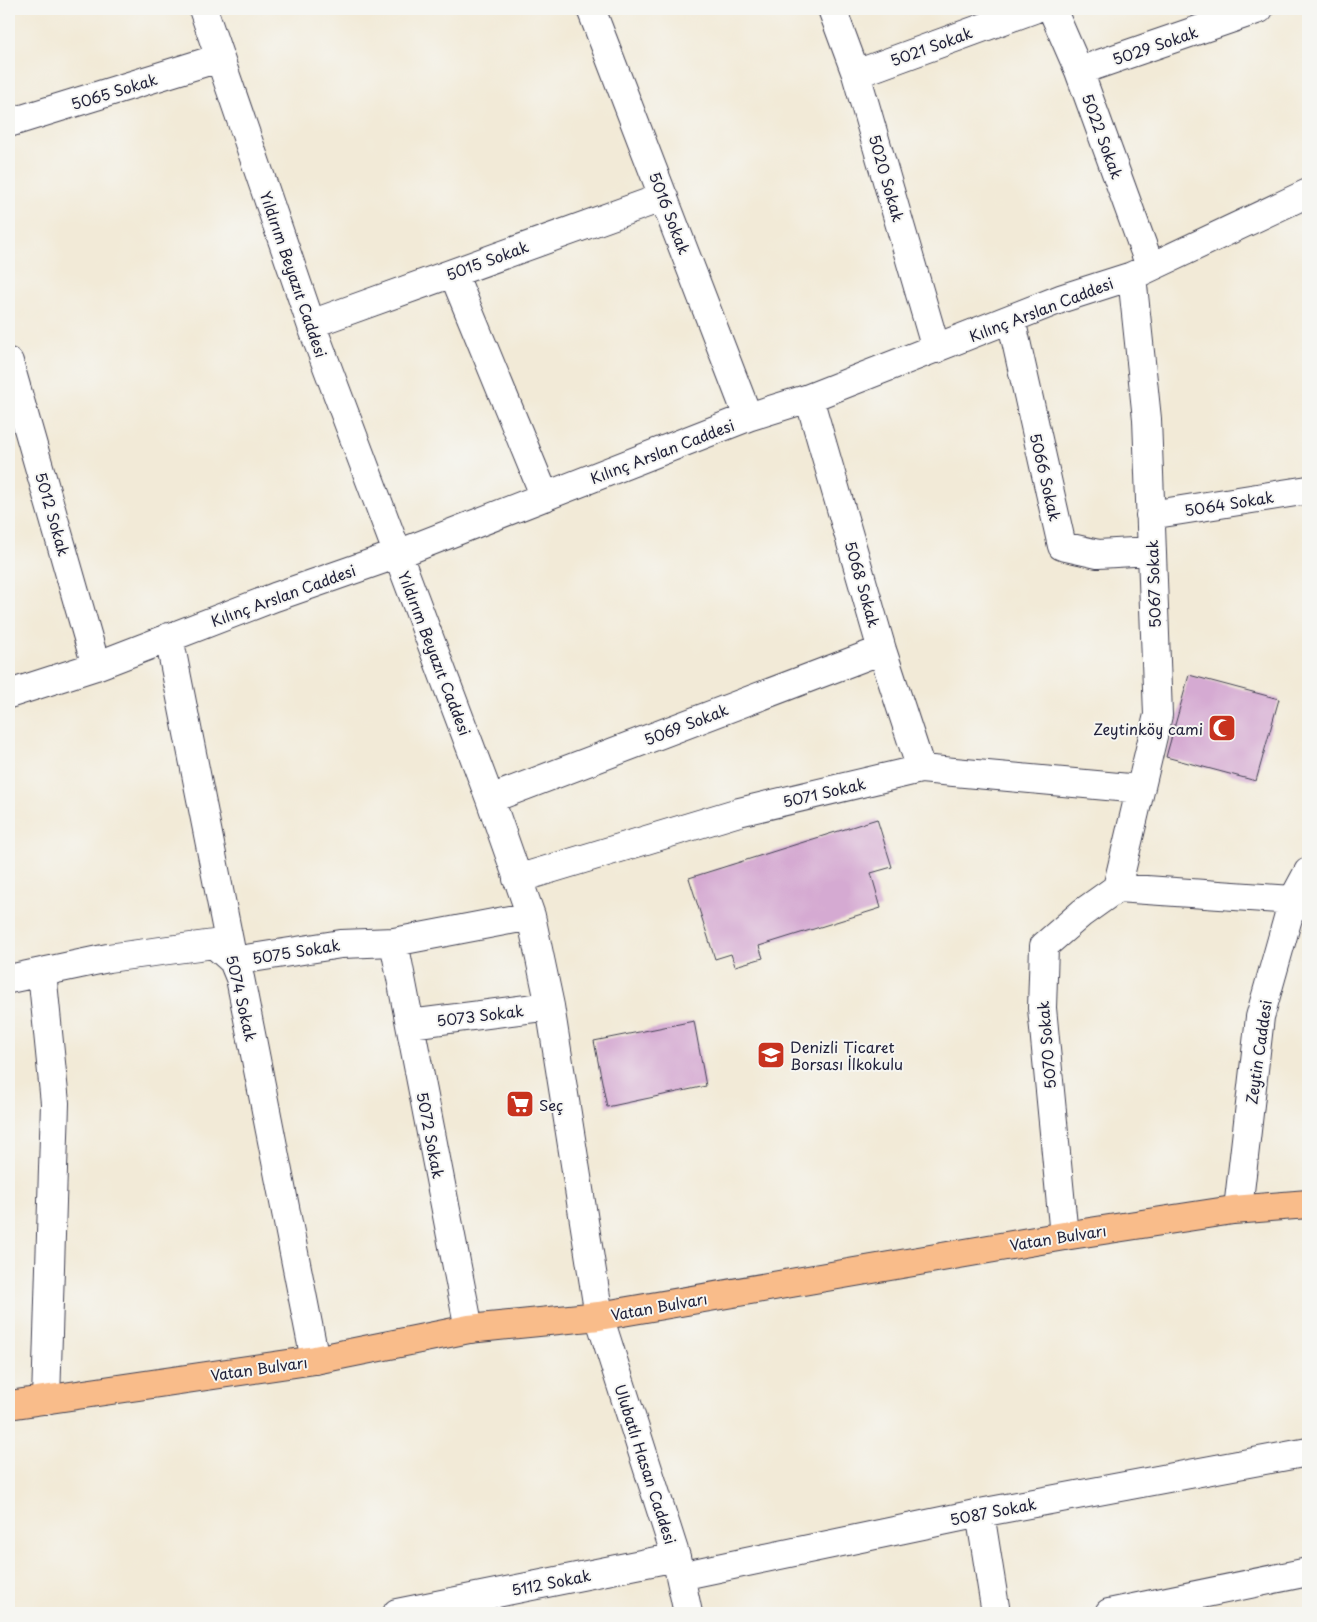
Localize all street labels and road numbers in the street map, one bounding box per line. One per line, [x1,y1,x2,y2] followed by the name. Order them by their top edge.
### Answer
[887,20,976,71] street label: 5021 Sokak
[1109,20,1201,70] street label: 5029 Sokak
[68,67,160,115] street label: 5065 Sokak
[1077,90,1129,182] street label: 5022 Sokak
[864,132,911,225] street label: 5020 Sokak
[644,168,696,258] street label: 5016 Sokak
[255,188,333,360] street label: Yıldırım Beyazıt Caddesi
[442,234,532,286] street label: 5015 Sokak
[966,271,1116,347] street label: Kılınç Arslan Caddesi
[587,413,737,489] street label: Kılınç Arslan Caddesi
[1025,431,1067,524] street label: 5066 Sokak
[30,469,76,559] street label: 5012 Sokak
[1183,485,1276,521] street label: 5064 Sokak
[840,538,886,630] street label: 5068 Sokak
[1140,539,1166,628] street label: 5067 Sokak
[207,558,359,632] street label: Kılınç Arslan Caddesi
[393,567,477,739] street label: Yıldırım Beyazıt Caddesi
[641,697,732,751] street label: 5069 Sokak
[780,771,868,813] street label: 5071 Sokak
[251,933,342,969] street label: 5075 Sokak
[221,953,263,1044] street label: 5074 Sokak
[435,998,525,1032] street label: 5073 Sokak
[1239,998,1277,1106] street label: Zeytin Caddesi
[1031,1000,1061,1090] street label: 5070 Sokak
[411,1090,451,1181] street label: 5072 Sokak
[1008,1218,1108,1256] street label: Vatan Bulvarı
[609,1286,709,1326] street label: Vatan Bulvarı
[209,1350,309,1386] street label: Vatan Bulvarı
[609,1381,683,1547] street label: Ulubatlı Hasan Caddesi
[948,1491,1039,1531] street label: 5087 Sokak
[509,1563,593,1601] street label: 5112 Sokak

